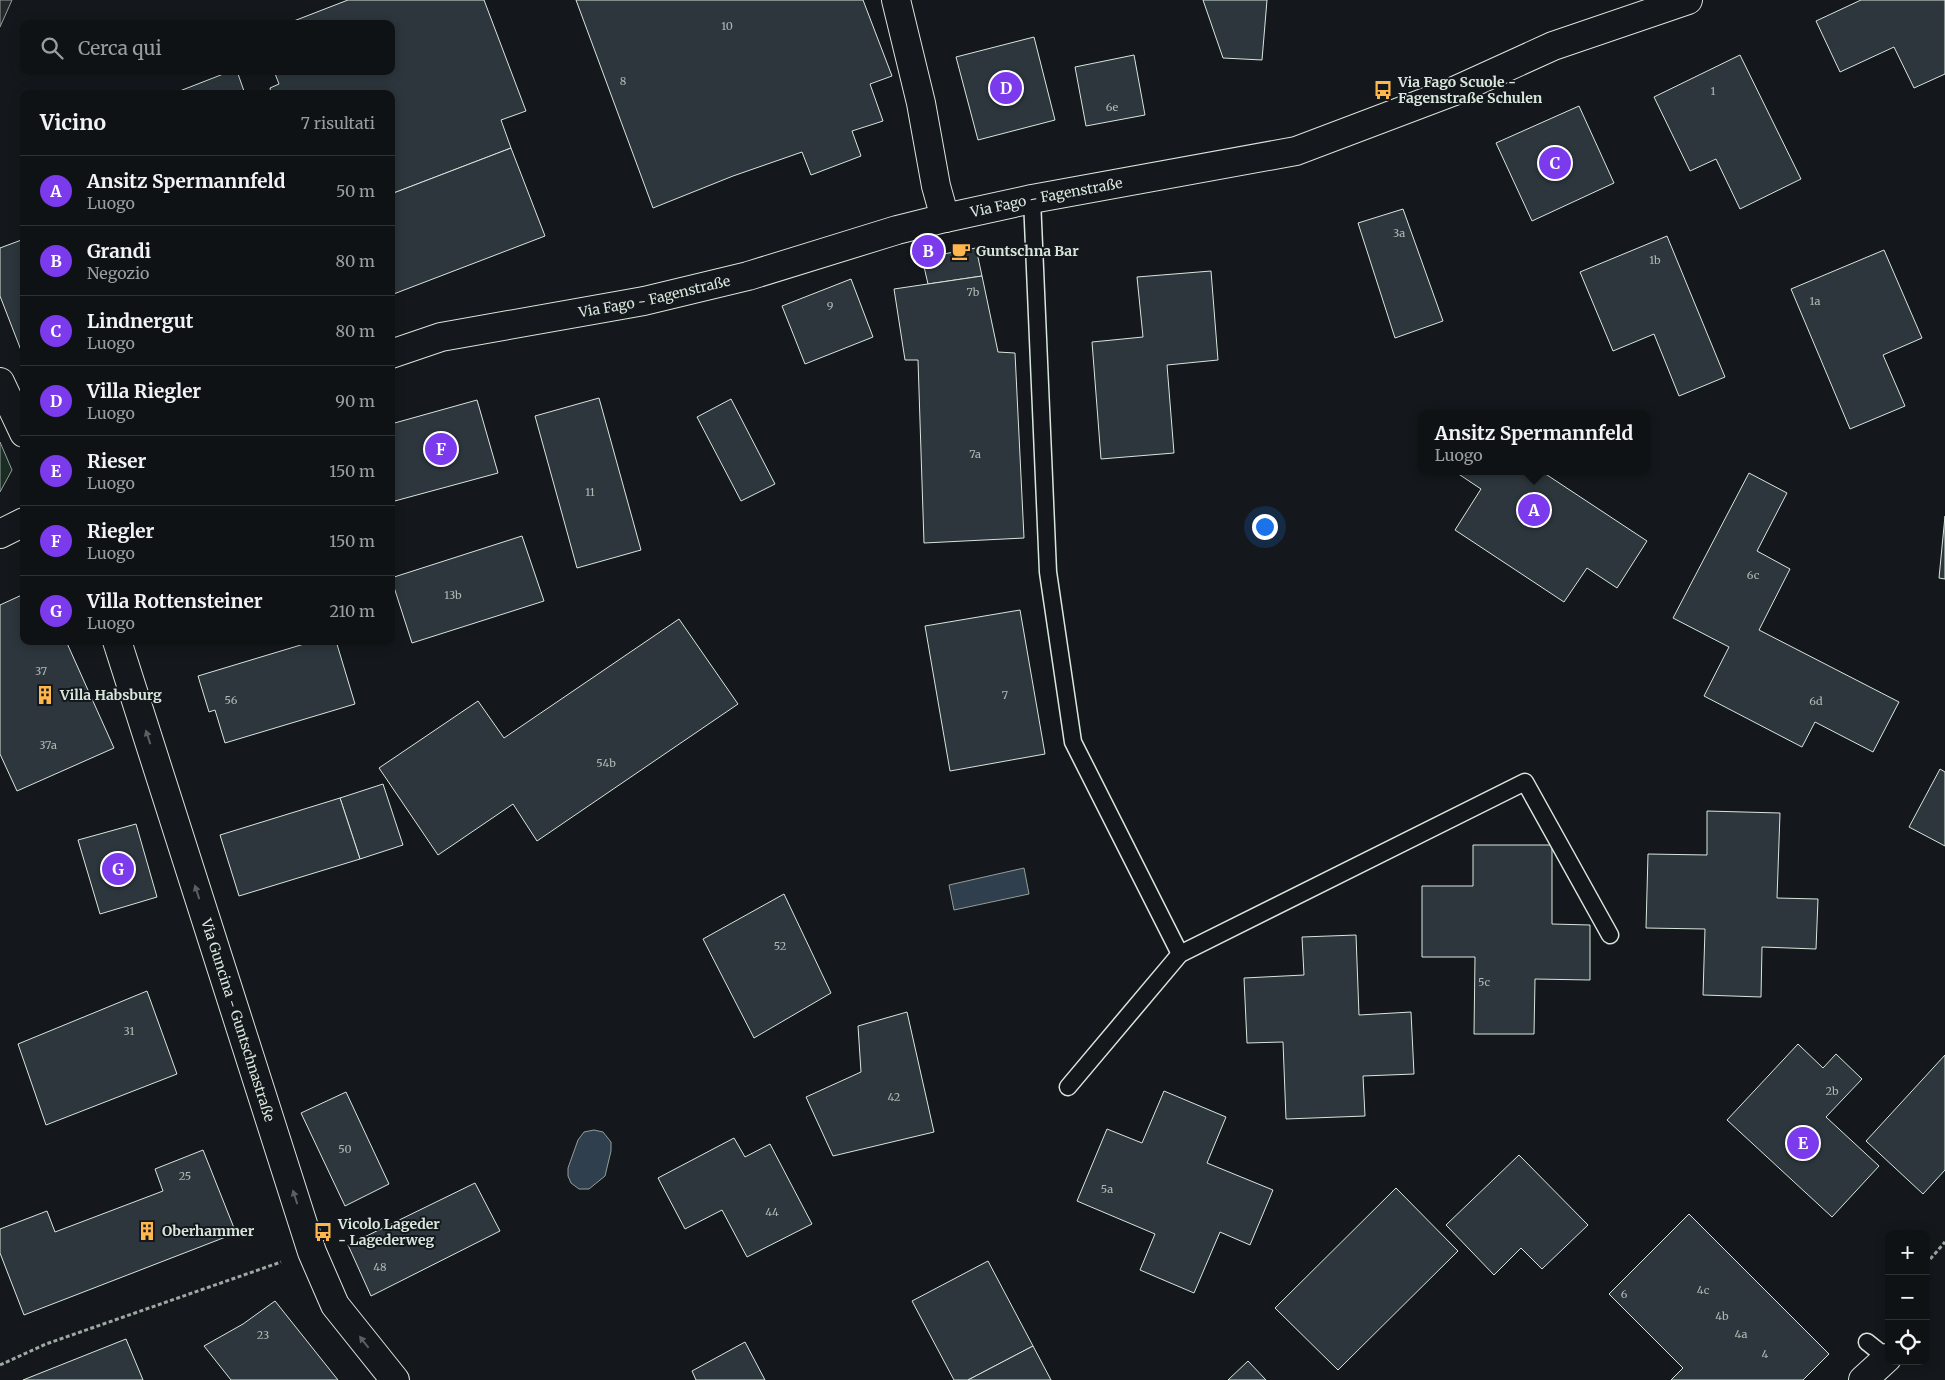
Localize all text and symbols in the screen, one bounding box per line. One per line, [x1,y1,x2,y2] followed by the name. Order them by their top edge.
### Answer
[721,19,733,33] house number: 10
[20,20,395,75] search box
[38,34,66,62] icon: search
[78,36,162,60] text: Cerca qui
[990,69,1022,107] pin: D
[1397,73,1543,107] place label: Via Fago Scuole - Fagenstraße Schulen
[620,74,627,88] house number: 8
[1372,79,1394,101] bus stop icon: Via Fago Scuole - Fagenstraße Schulen
[1711,84,1716,98] house number: 1
[1106,100,1119,114] house number: 6e
[40,109,106,136] text: Vicino
[301,113,375,133] text: 7 risultati
[1539,144,1571,182] pin: C
[87,169,285,193] text: Ansitz Spermannfeld
[968,174,1124,221] street label: Via Fago - Fagenstraße
[50,181,62,201] text: A
[336,181,375,201] text: 50 m
[87,193,135,213] text: Luogo
[1393,226,1405,240] house number: 3a
[912,232,944,270] pin: B
[87,239,151,263] text: Grandi
[950,240,972,262] cafe icon: Guntschna Bar
[976,242,1079,260] place label: Guntschna Bar
[50,251,62,271] text: B
[336,251,375,271] text: 80 m
[1649,253,1661,267] house number: 1b
[87,263,149,283] text: Negozio
[576,272,732,322] street label: Via Fago - Fagenstraße
[967,285,980,299] house number: 7b
[1810,294,1821,308] house number: 1a
[827,299,834,313] house number: 9
[87,309,193,333] text: Lindnergut
[51,321,61,341] text: C
[336,321,375,341] text: 80 m
[87,333,135,353] text: Luogo
[87,379,201,403] text: Villa Riegler
[50,391,62,411] text: D
[335,391,375,411] text: 90 m
[87,403,135,423] text: Luogo
[1418,410,1650,475] popup
[1435,421,1633,445] text: Ansitz Spermannfeld
[425,430,457,468] pin: F
[1435,445,1483,465] text: Luogo
[969,447,981,461] house number: 7a
[87,449,146,473] text: Rieser
[51,461,61,481] text: E
[329,461,375,481] text: 150 m
[87,473,135,493] text: Luogo
[585,485,595,499] house number: 11
[1518,491,1550,529] pin: A
[1252,514,1278,540] your location
[87,519,154,543] text: Riegler
[51,531,61,551] text: F
[329,531,375,551] text: 150 m
[87,543,135,563] text: Luogo
[1747,568,1760,582] house number: 6c
[444,588,462,602] house number: 13b
[87,589,263,613] text: Villa Rottensteiner
[50,601,62,621] text: G
[330,601,375,621] text: 210 m
[87,613,135,633] text: Luogo
[35,664,47,678] house number: 37
[34,684,56,706] building icon: Villa Habsburg
[59,686,162,704] place label: Villa Habsburg
[1002,688,1008,702] house number: 7
[225,693,238,707] house number: 56
[1809,694,1823,708] house number: 6d
[143,730,151,745] one-way arrow
[39,738,57,752] house number: 37a
[596,756,616,770] house number: 54b
[102,850,134,888] pin: G
[193,884,201,899] one-way arrow
[197,915,279,1124] street label: Via Guncina - Guntschnastraße
[774,939,786,953] house number: 52
[1478,975,1490,989] house number: 5c
[124,1024,134,1038] house number: 31
[1825,1084,1839,1098] house number: 2b
[888,1090,900,1104] house number: 42
[1787,1124,1819,1162] pin: E
[338,1142,352,1156] house number: 50
[179,1169,191,1183] house number: 25
[1101,1182,1113,1196] house number: 5a
[290,1189,298,1204] one-way arrow
[765,1205,779,1219] house number: 44
[337,1215,440,1249] place label: Vicolo Lageder - Lagederweg
[136,1220,158,1242] building icon: Oberhammer
[312,1221,334,1243] bus stop icon: Vicolo Lageder - Lagederweg
[162,1222,255,1240] place label: Oberhammer
[1885,1230,1930,1365] map controls
[1885,1230,1930,1275] button: +
[373,1260,387,1274] house number: 48
[1885,1275,1930,1320] button: −
[1697,1283,1710,1297] house number: 4c
[1621,1287,1628,1301] house number: 6
[1715,1309,1729,1323] house number: 4b
[1885,1320,1930,1365] button: locate
[1735,1327,1748,1341] house number: 4a
[257,1328,269,1342] house number: 23
[359,1336,370,1349] one-way arrow
[1762,1347,1769,1361] house number: 4

